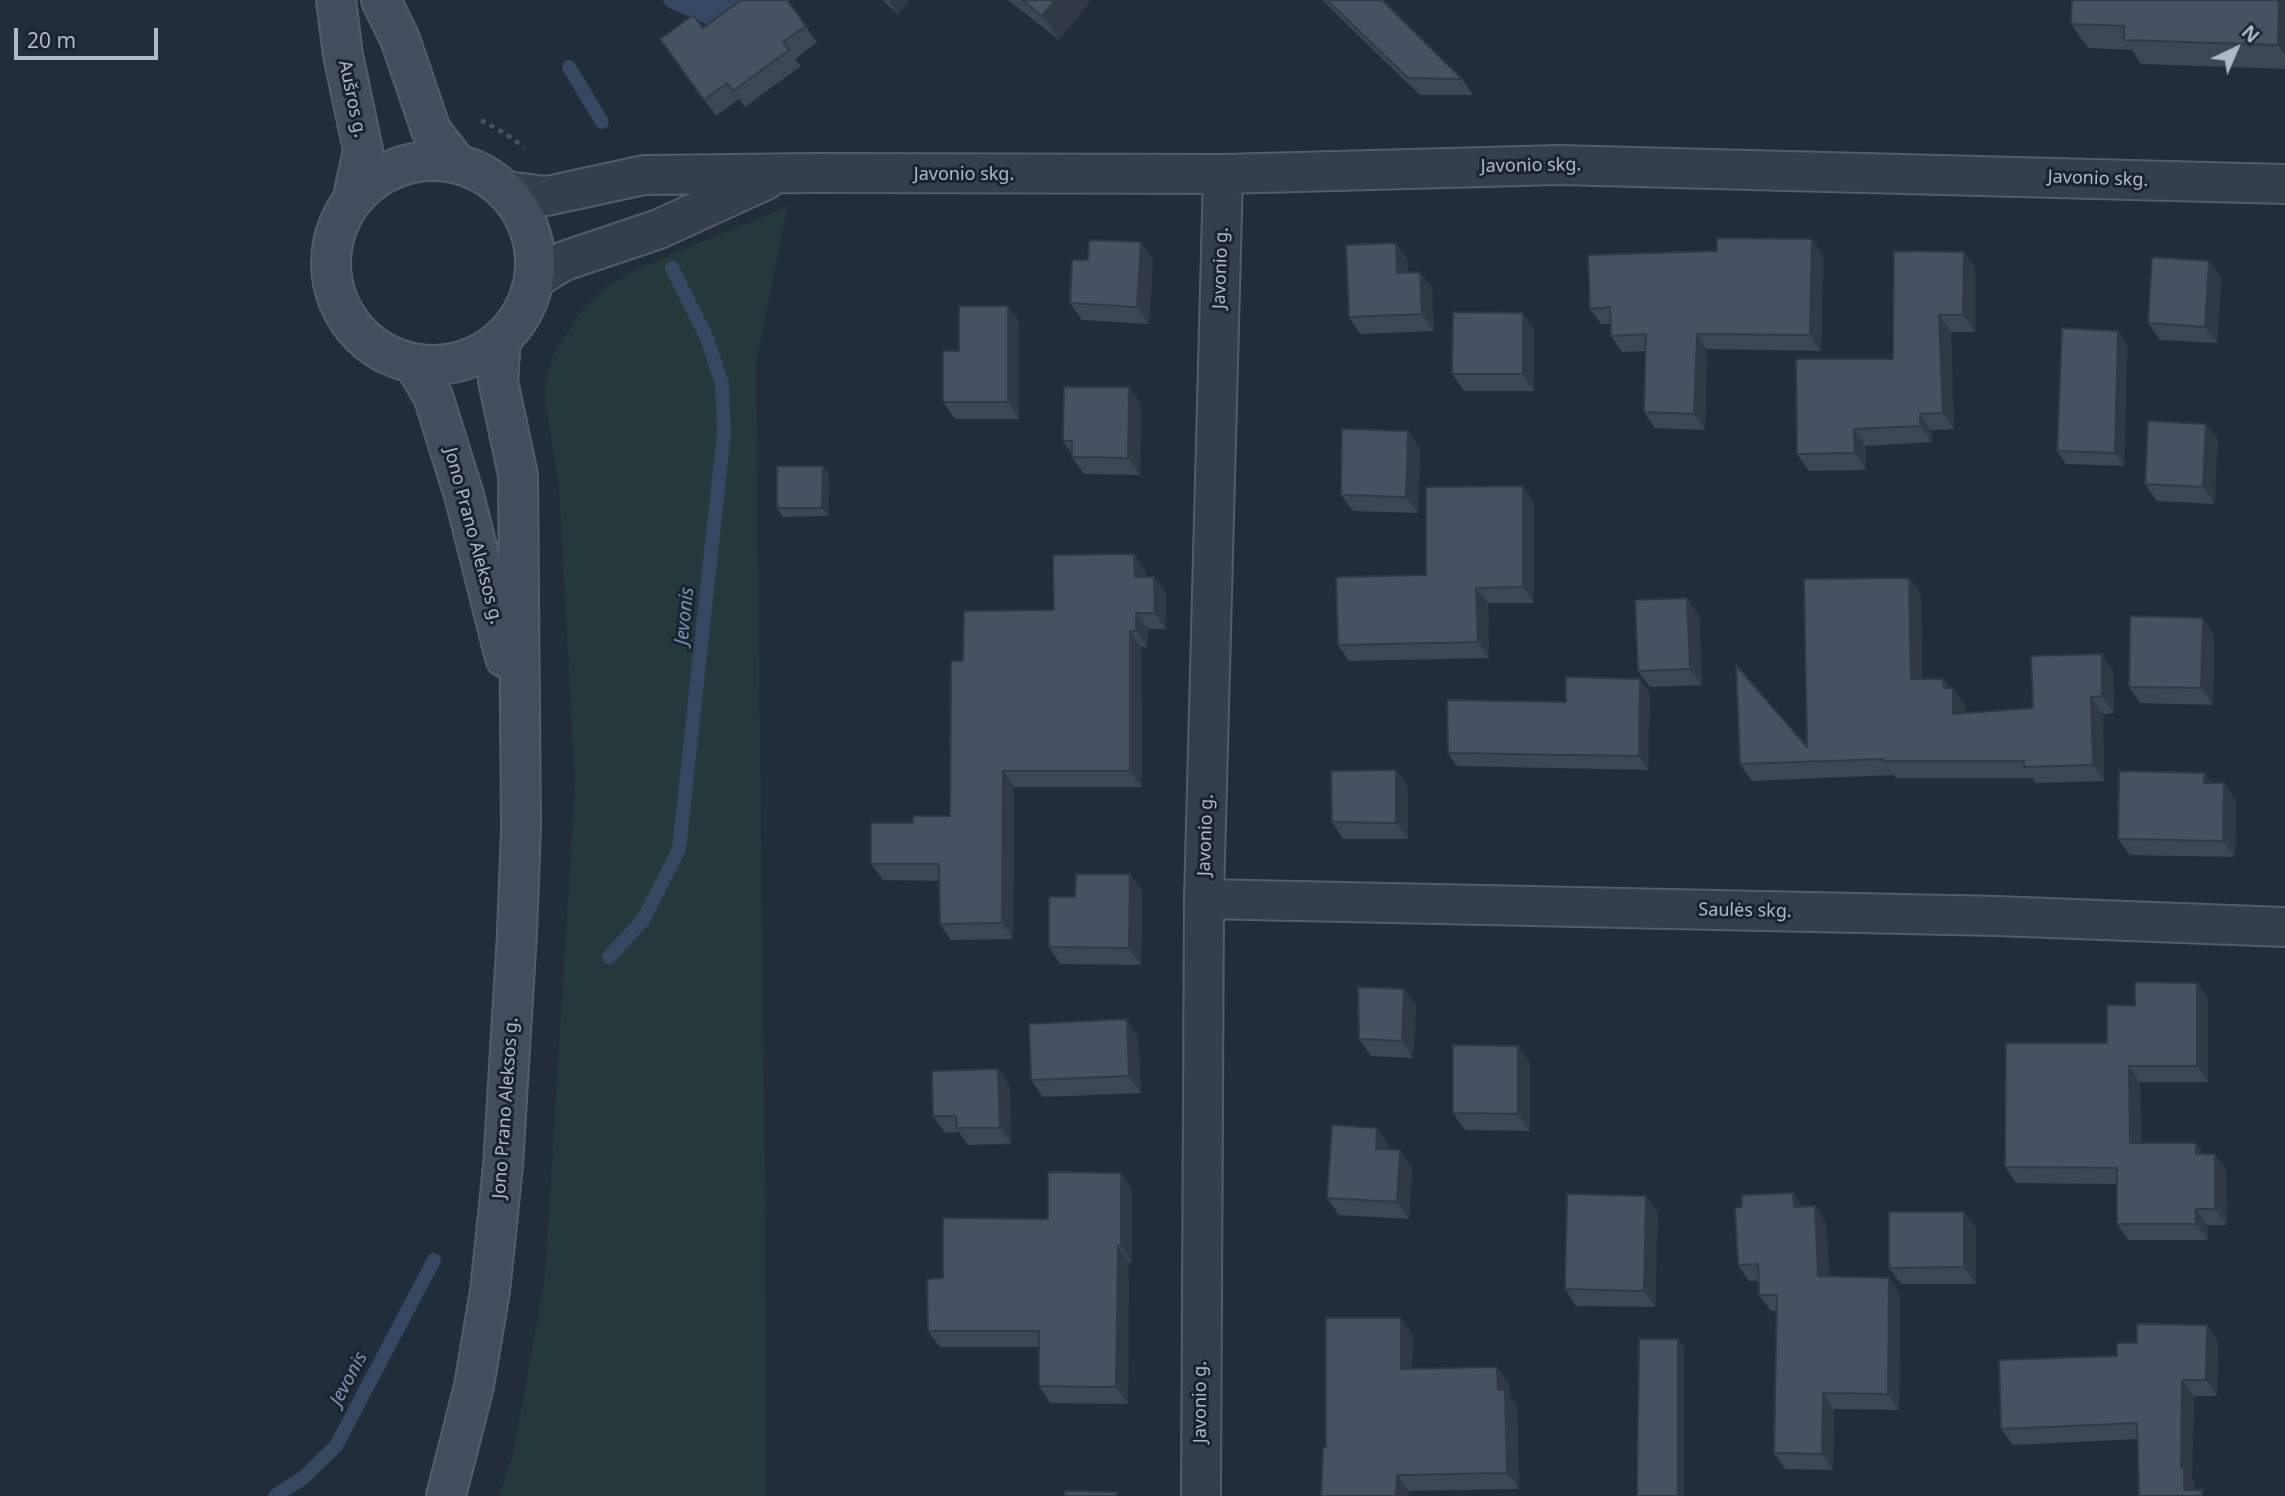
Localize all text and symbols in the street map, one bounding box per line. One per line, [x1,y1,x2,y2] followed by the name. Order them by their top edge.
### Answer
[18,14,161,58] scale bar
[2201,14,2271,84] north arrow
[2236,19,2265,49] text: N
[27,26,76,54] text: 20 m
[333,58,371,140] street label: Aušros g.
[1481,154,1581,178] street label: Javonio skg.
[914,164,1014,186] street label: Javonio skg.
[2047,166,2149,192] street label: Javonio skg.
[1209,227,1233,309] street label: Javonio g.
[439,445,507,627] street label: Jono Prano Aleksos g.
[671,586,699,646] water label: Jevonis
[1194,794,1218,876] street label: Javonio g.
[1698,899,1792,923] street label: Saulės skg.
[489,1017,523,1199] street label: Jono Prano Aleksos g.
[325,1348,373,1410] water label: Jevonis
[1190,1361,1212,1443] street label: Javonio g.

